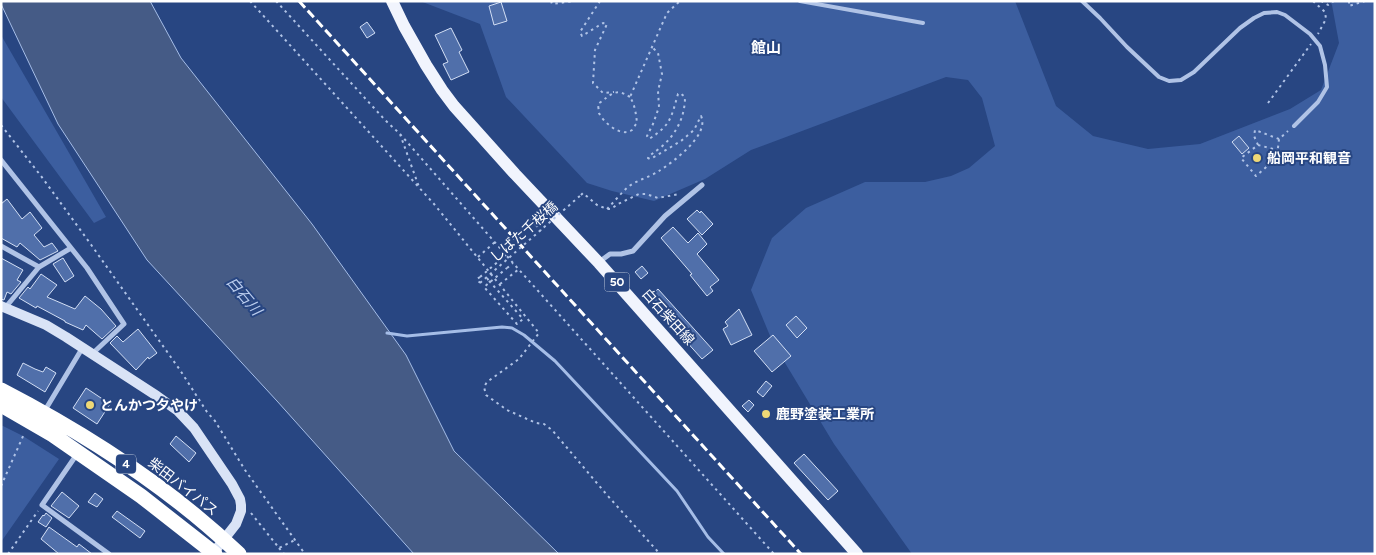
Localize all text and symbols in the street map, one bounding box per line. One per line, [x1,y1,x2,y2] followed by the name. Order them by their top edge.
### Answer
[751,39,781,57] district label: 館山
[1267,150,1351,167] place label: 船岡平和観音
[1251,152,1263,164] marker: 船岡平和観音
[487,198,561,266] street label: しばた千桜橋
[604,272,630,292] road number: 50
[223,273,267,321] water label: 白石川
[638,285,698,349] street label: 白石柴田線
[100,397,198,414] place label: とんかつ夕やけ
[84,399,96,411] marker: とんかつ夕やけ
[776,406,874,423] place label: 鹿野塗装工業所
[760,408,772,420] marker: 鹿野塗装工業所
[116,454,136,474] road number: 4
[145,455,221,519] street label: 柴田バイパス

